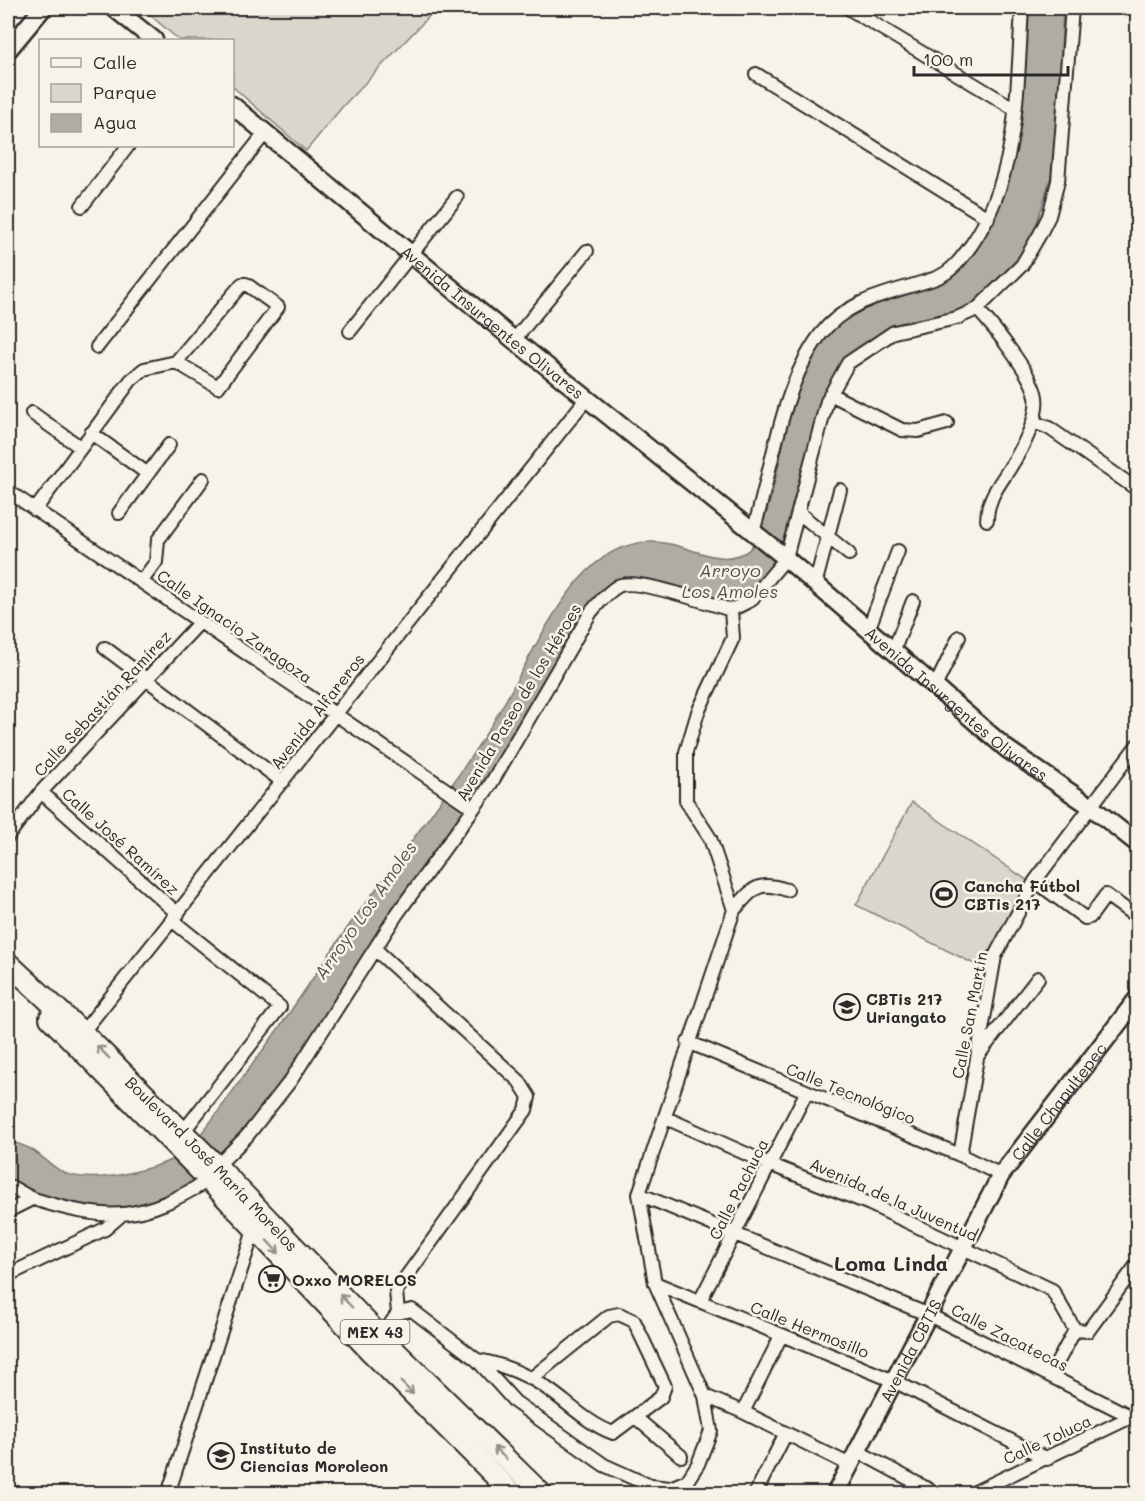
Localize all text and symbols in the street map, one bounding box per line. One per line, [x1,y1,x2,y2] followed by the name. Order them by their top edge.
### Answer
[39,39,234,147] legend
[914,39,1068,77] scale bar
[923,47,973,71] text: 100 m
[93,50,137,74] text: Calle
[93,80,157,104] text: Parque
[93,110,137,134] text: Agua
[397,240,589,403] street label: Avenida Insurgentes Olivares
[682,558,778,603] water label: Arroyo Los Amoles
[153,564,317,688] street label: Calle Ignacio Zaragoza
[451,599,585,805] street label: Avenida Paseo de los Héroes
[861,621,1052,785] street label: Avenida Insurgentes Olivares
[29,626,175,780] street label: Calle Sebastián Ramírez
[265,649,369,773] street label: Avenida Alfareros
[58,783,184,899] street label: Calle José Ramírez
[308,836,422,984] water label: Arroyo Los Amoles
[964,875,1080,914] place label: Cancha Fútbol CBTis 217
[929,879,959,909] sports icon: Cancha Fútbol CBTis 217
[946,950,992,1080] street label: Calle San Martín
[866,988,946,1027] place label: CBTis 217 Uriangato
[832,992,862,1022] school or university icon: CBTis 217 Uriangato
[1006,1038,1110,1164] street label: Calle Chapultepec
[95,1045,110,1060] one-way arrow
[783,1057,919,1129] street label: Calle Tecnológico
[122,1071,303,1255] street label: Boulevard José María Morelos
[704,1135,773,1243] street label: Calle Pachuca
[807,1152,981,1246] street label: Avenida de la Juventud
[265,1240,280,1255] one-way arrow
[834,1250,948,1276] district label: Loma Linda
[257,1264,287,1294] supermarket icon: Oxxo MORELOS
[292,1269,417,1290] place label: Oxxo MORELOS
[339,1294,353,1309] one-way arrow
[874,1295,945,1405] street label: Avenida CBTIS
[748,1296,872,1362] street label: Calle Hermosillo
[948,1298,1072,1376] street label: Calle Zacatecas
[340,1320,410,1344] road number: MEX 43
[400,1381,415,1396] one-way arrow
[1000,1409,1095,1469] street label: Calle Toluca
[240,1437,388,1476] place label: Instituto de Ciencias Moroleon
[206,1441,236,1471] school or university icon: Instituto de Ciencias Moroleon
[492,1445,507,1460] one-way arrow

